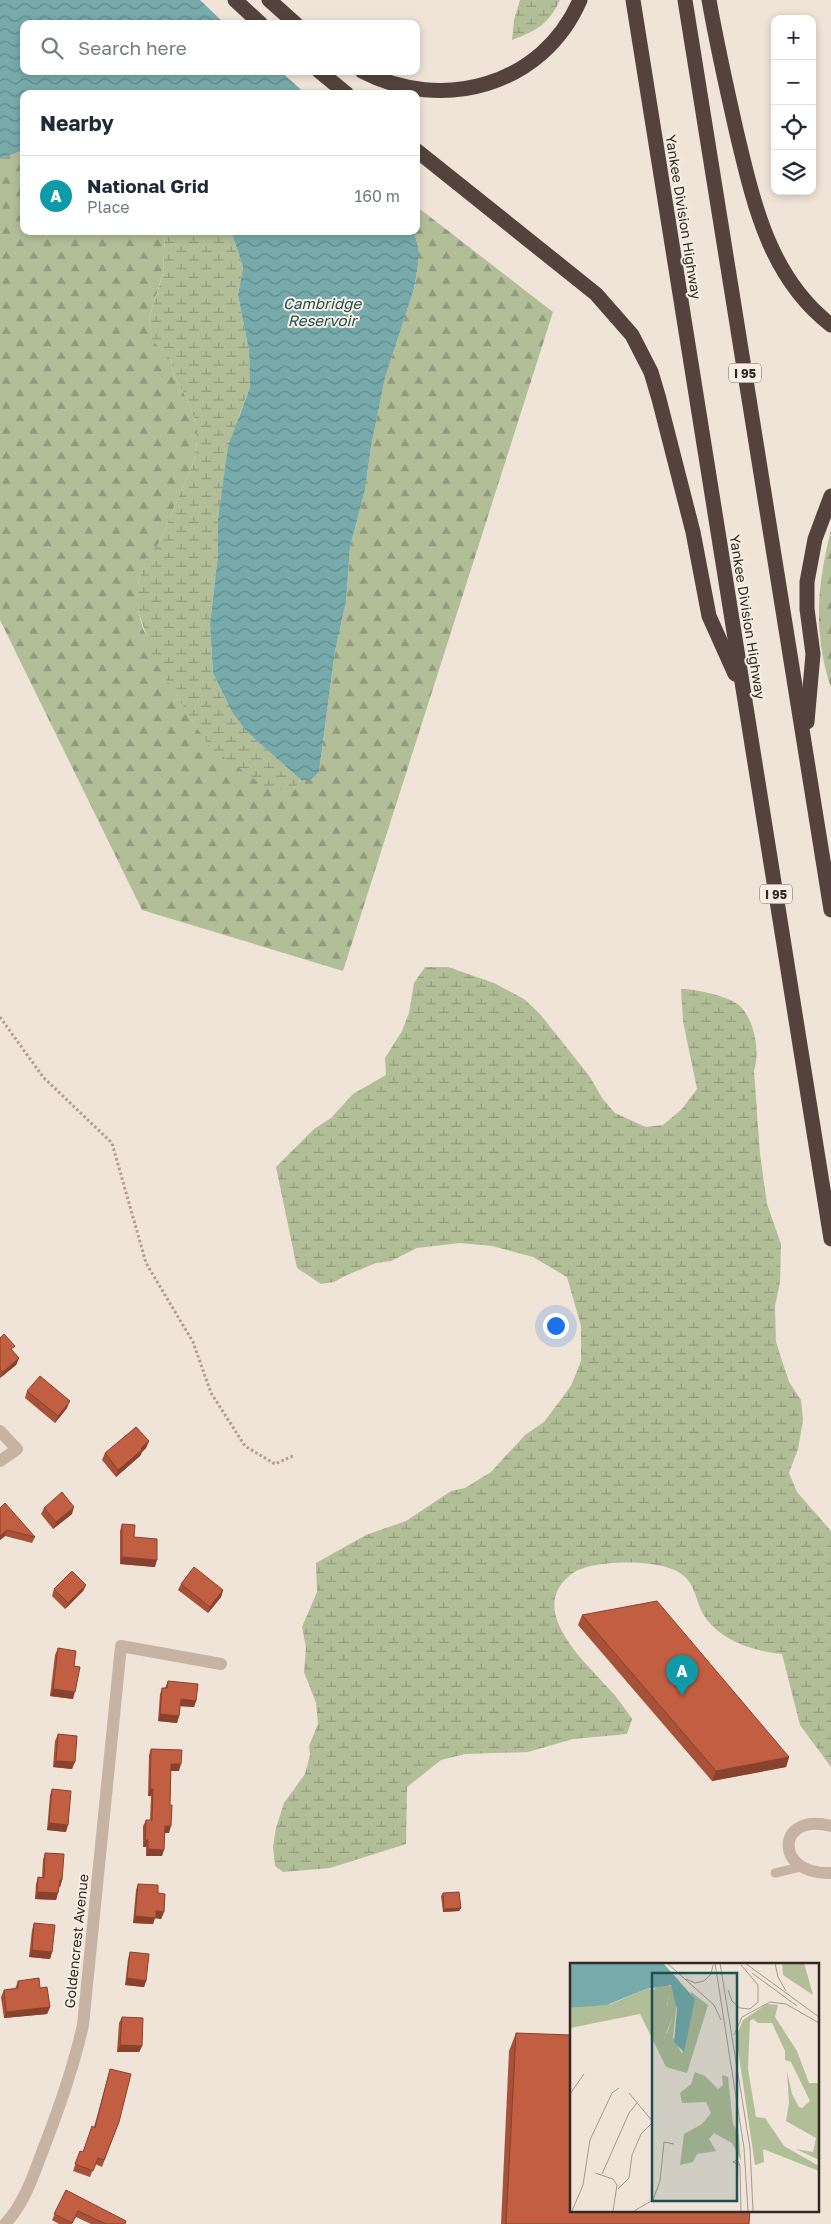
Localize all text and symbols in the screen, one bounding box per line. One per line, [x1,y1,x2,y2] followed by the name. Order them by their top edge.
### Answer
[771,15,816,195] map controls
[771,15,816,60] button: +
[20,20,420,75] search box
[38,34,66,62] icon: search
[78,36,187,59] text: Search here
[771,60,816,105] button: −
[771,105,816,150] button: locate
[40,110,114,136] text: Nearby
[663,133,705,301] street label: Yankee Division Highway
[771,150,816,195] button: layers
[87,174,209,197] text: National Grid
[50,186,62,206] text: A
[354,186,400,206] text: 160 m
[87,197,130,217] text: Place
[283,294,362,329] water label: Cambridge Reservoir
[729,363,761,382] road number: I 95
[727,533,769,701] street label: Yankee Division Highway
[760,884,792,904] road number: I 95
[543,1313,569,1339] your location
[666,1655,698,1696] pin: A
[60,1873,92,2009] street label: Goldencrest Avenue
[570,1963,818,2212] inset map

